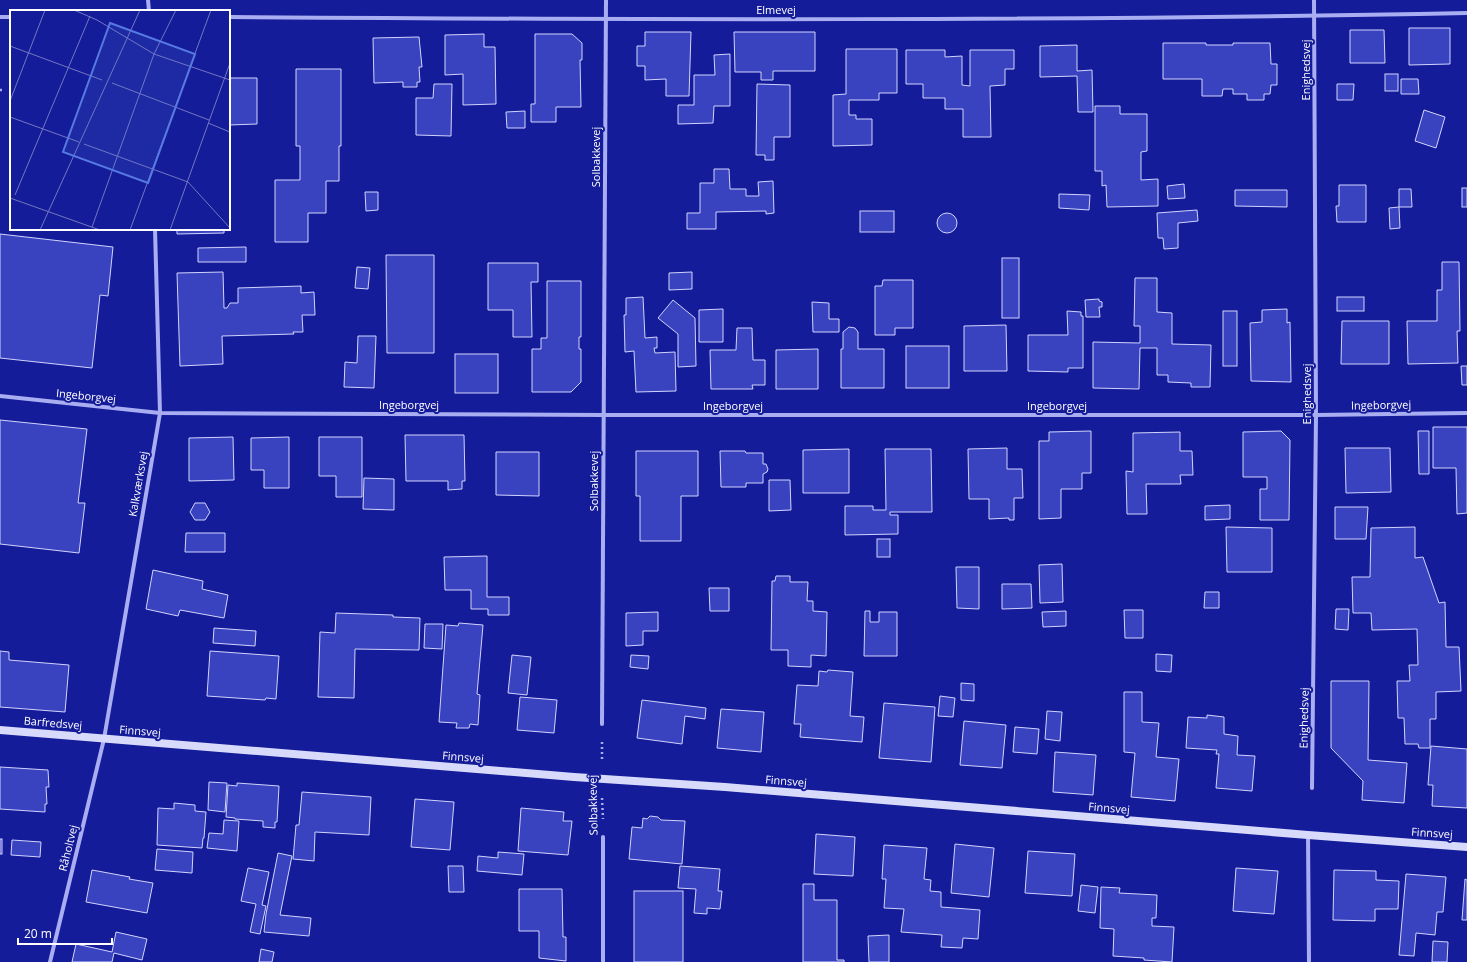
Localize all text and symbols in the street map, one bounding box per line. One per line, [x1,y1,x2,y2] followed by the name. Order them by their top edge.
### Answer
[756,2,796,17] street label: Elmevej
[10,10,230,230] inset map
[1298,40,1313,100] street label: Enighedsvej
[588,127,603,187] street label: Solbakkevej
[1299,364,1314,424] street label: Enighedsvej
[55,385,117,406] street label: Ingeborgvej
[1351,396,1411,413] street label: Ingeborgvej
[379,397,439,412] street label: Ingeborgvej
[703,398,763,413] street label: Ingeborgvej
[1027,398,1087,413] street label: Ingeborgvej
[124,450,151,518] street label: Kalkværksvej
[586,451,601,511] street label: Solbakkevej
[1295,687,1312,749] street label: Enighedsvej
[23,712,83,733] street label: Barfredsvej
[119,721,161,740] street label: Finnsvej
[442,747,484,766] street label: Finnsvej
[765,771,807,790] street label: Finnsvej
[584,775,601,835] street label: Solbakkevej
[1088,798,1130,817] street label: Finnsvej
[55,823,81,873] street label: Råholtvej
[1411,824,1453,841] street label: Finnsvej
[18,920,112,946] scale bar
[24,925,52,942] text: 20 m

